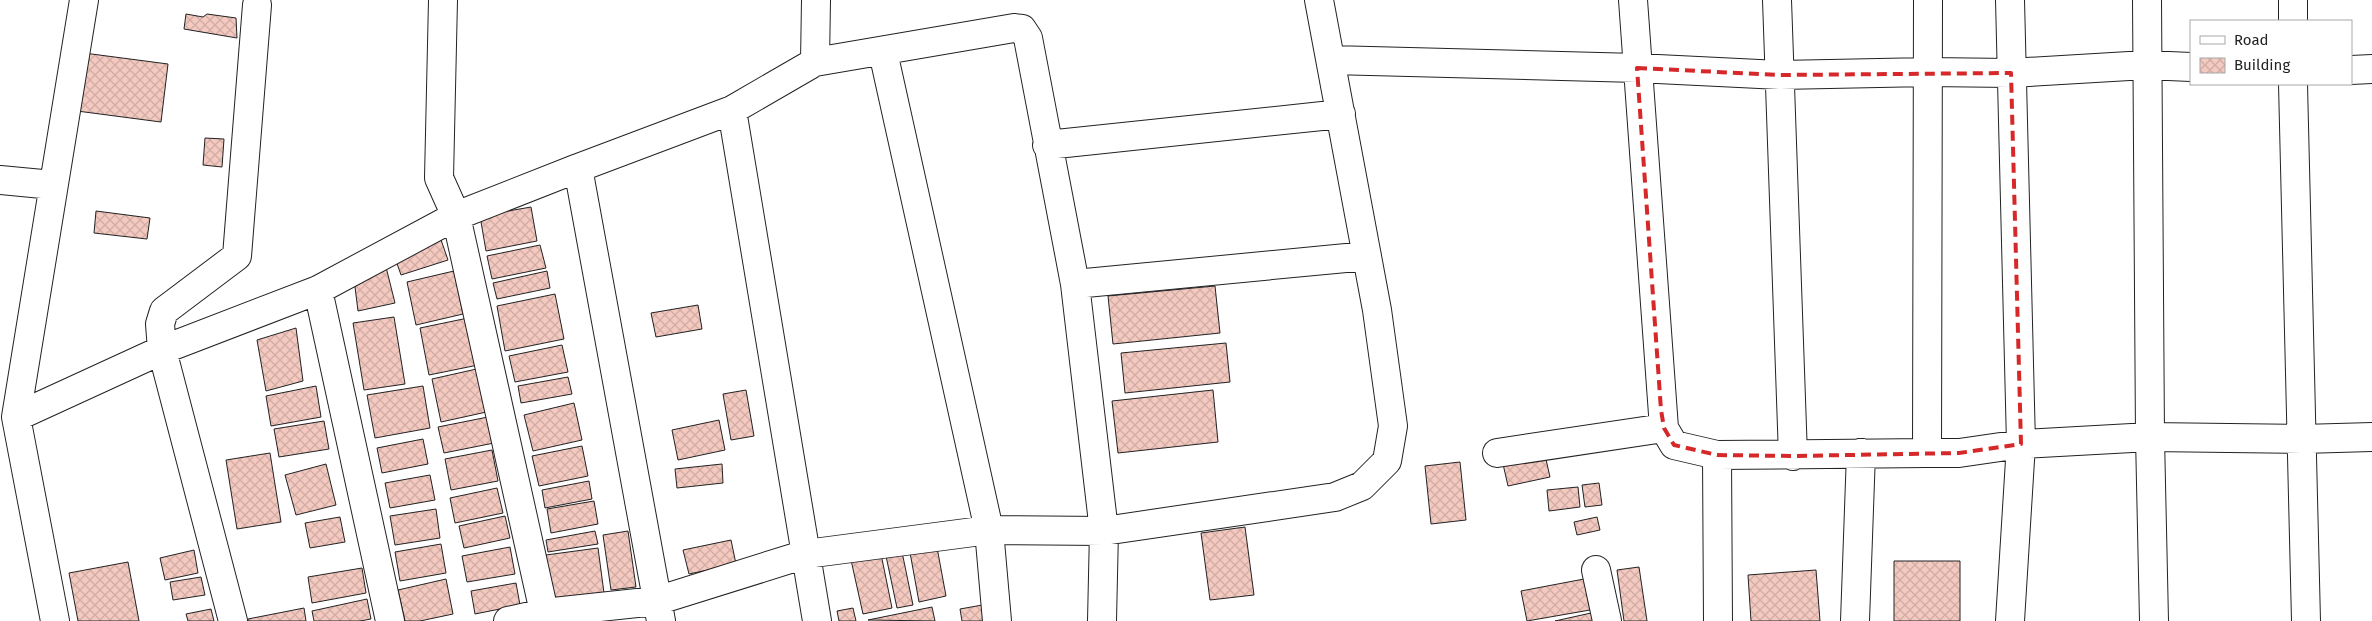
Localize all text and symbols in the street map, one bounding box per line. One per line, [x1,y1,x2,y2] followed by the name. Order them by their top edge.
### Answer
[2190,20,2352,85] legend
[2234,31,2269,49] text: Road
[2234,56,2290,74] text: Building

